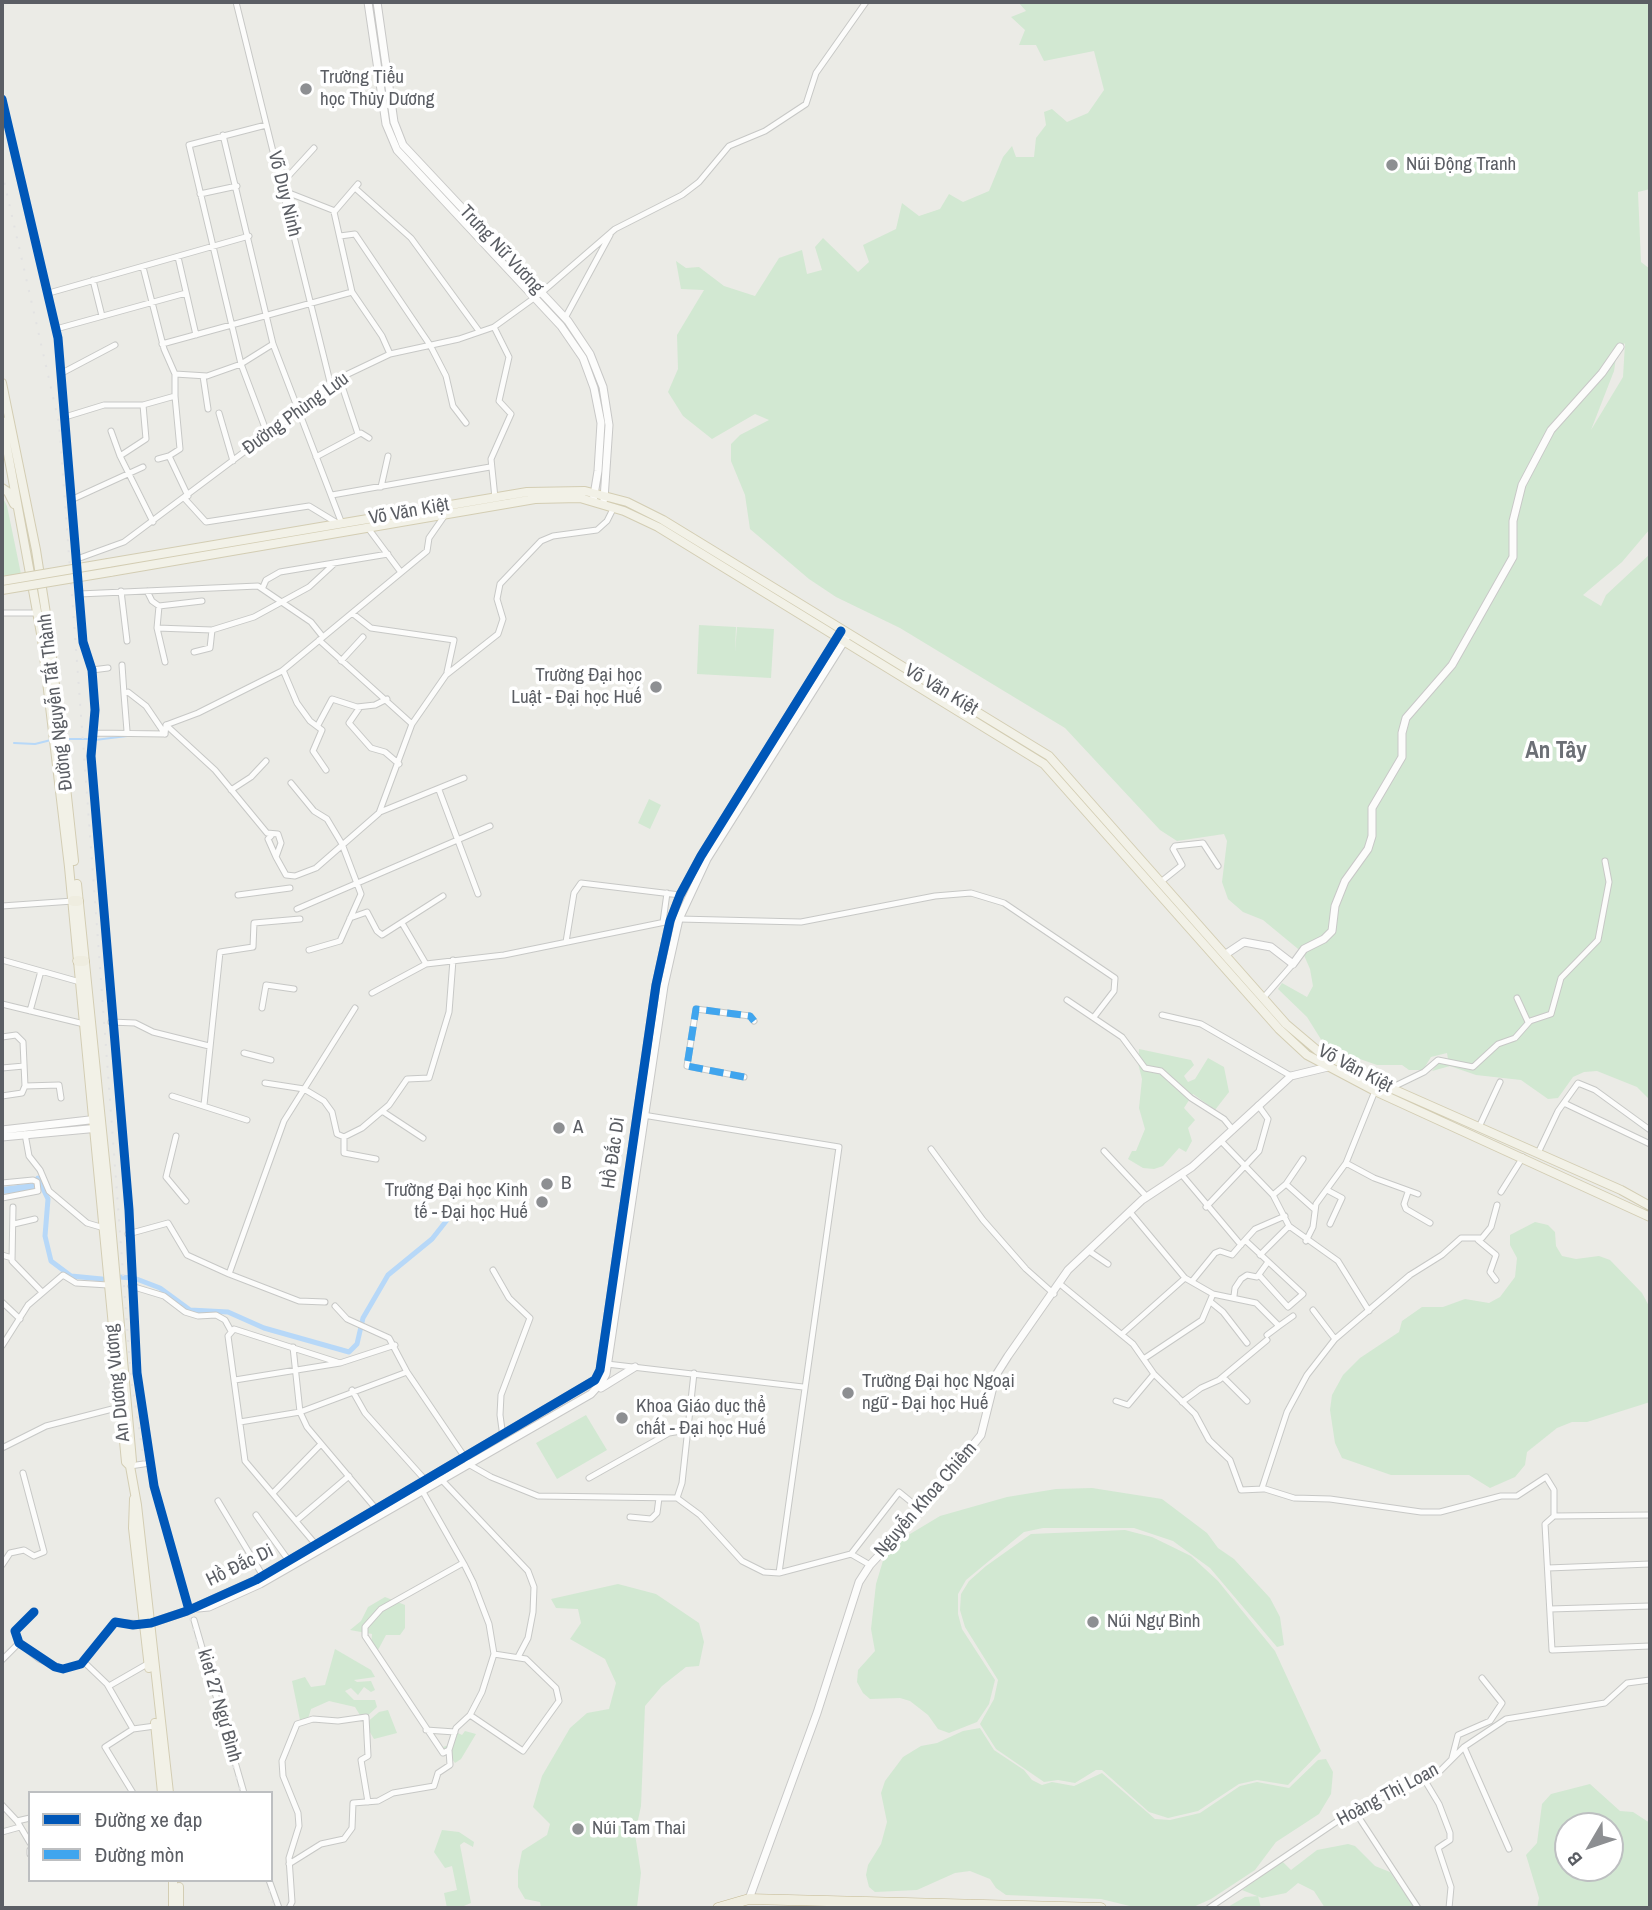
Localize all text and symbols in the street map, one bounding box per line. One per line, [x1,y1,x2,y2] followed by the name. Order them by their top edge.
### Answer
[320,67,434,111] place label: Trường Tiểu học Thủy Dương
[298,81,314,97] marker: Trường Tiểu học Thủy Dương
[262,149,306,239] street label: Võ Duy Ninh
[1406,154,1516,176] place label: Núi Động Tranh
[1384,157,1400,173] marker: Núi Động Tranh
[454,201,548,299] street label: Trưng Nữ Vương
[238,368,354,460] street label: Đường Phùng Lưu
[367,494,451,530] street label: Võ Văn Kiệt
[34,612,78,792] street label: Đường Nguyễn Tất Thành
[900,659,982,721] street label: Võ Văn Kiệt
[511,665,642,709] place label: Trường Đại học Luật - Đại học Huế
[648,679,664,695] marker: Trường Đại học Luật - Đại học Huế
[1525,738,1587,766] district label: An Tây
[1314,1040,1396,1098] street label: Võ Văn Kiệt
[598,1116,630,1190] street label: Hồ Đắc Di
[573,1117,583,1139] place label: A
[551,1120,567,1136] marker: A
[561,1173,571,1195] place label: B
[539,1176,555,1192] marker: B
[385,1180,528,1224] place label: Trường Đại học Kinh tế - Đại học Huế
[534,1194,550,1210] marker: Trường Đại học Kinh tế - Đại học Huế
[100,1323,136,1443] street label: An Dương Vương
[862,1371,1015,1415] place label: Trường Đại học Ngoại ngữ - Đại học Huế
[840,1385,856,1401] marker: Trường Đại học Ngoại ngữ - Đại học Huế
[636,1396,766,1440] place label: Khoa Giáo dục thể chất - Đại học Huế
[614,1410,630,1426] marker: Khoa Giáo dục thể chất - Đại học Huế
[870,1438,982,1562] street label: Nguyễn Khoa Chiêm
[203,1540,277,1592] street label: Hồ Đắc Di
[1107,1611,1201,1633] place label: Núi Ngự Bình
[1085,1614,1101,1630] marker: Núi Ngự Bình
[192,1647,246,1765] street label: kiet 27 Ngự Bình
[1333,1759,1443,1831] street label: Hoàng Thị Loan
[28,1791,273,1882] legend
[95,1805,202,1834] text: Đường xe đạp
[1554,1812,1624,1882] north arrow
[592,1818,686,1840] place label: Núi Tam Thai
[570,1821,586,1837] marker: Núi Tam Thai
[95,1840,184,1869] text: Đường mòn
[1561,1846,1588,1872] text: B

